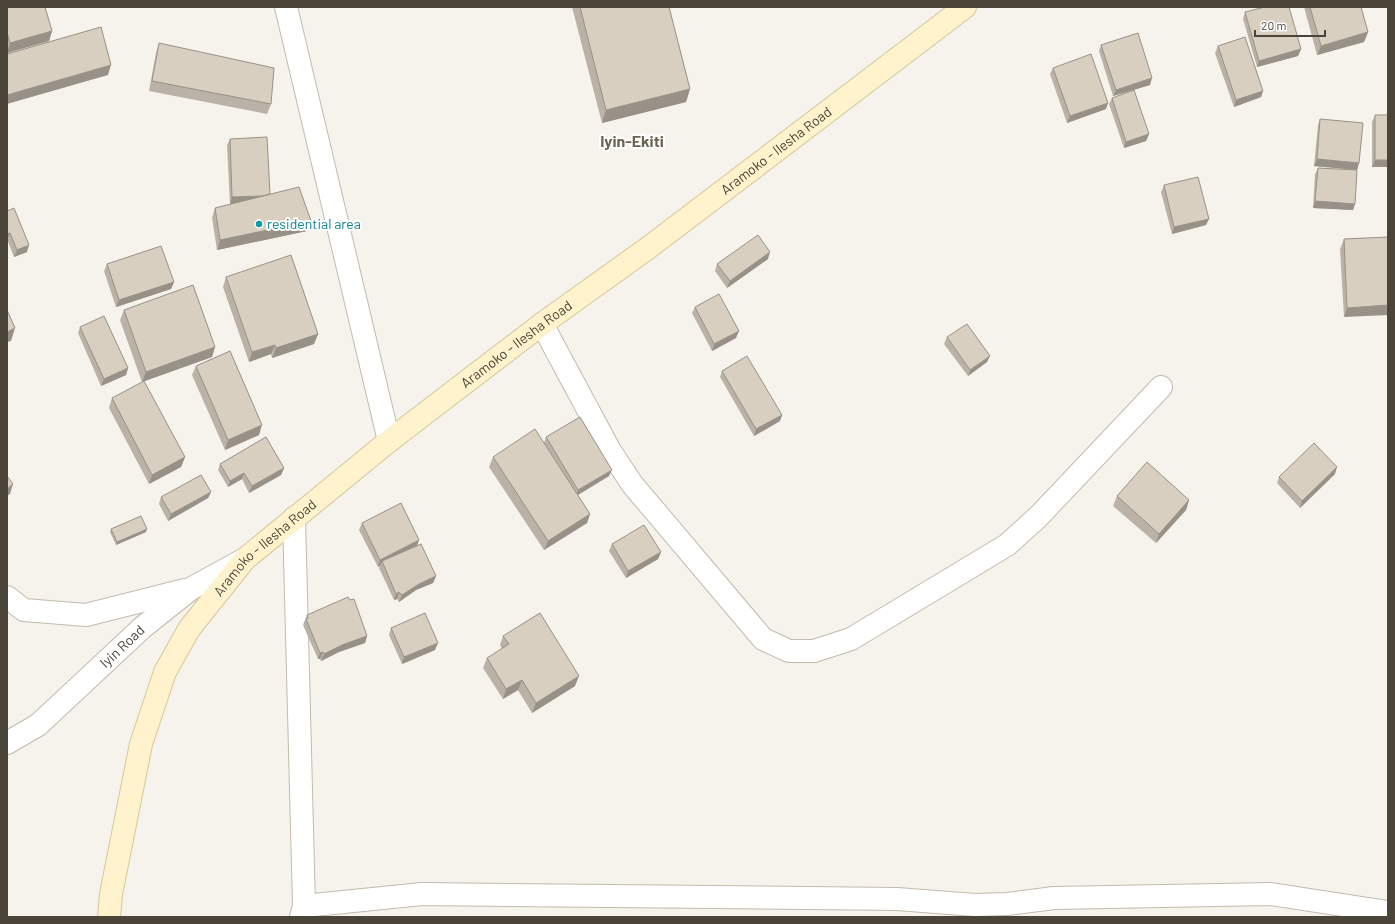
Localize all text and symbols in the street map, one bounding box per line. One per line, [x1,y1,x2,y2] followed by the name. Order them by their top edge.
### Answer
[1255,12,1325,38] scale bar
[1261,18,1287,32] text: 20 m
[717,103,835,198] street label: Aramoko - Ilesha Road
[600,131,664,150] district label: Iyin-Ekiti
[267,215,361,232] place label: residential area
[254,219,264,229] marker: residential area
[457,296,575,391] street label: Aramoko - Ilesha Road
[210,495,319,599] street label: Aramoko - Ilesha Road
[96,621,148,671] street label: Iyin Road

